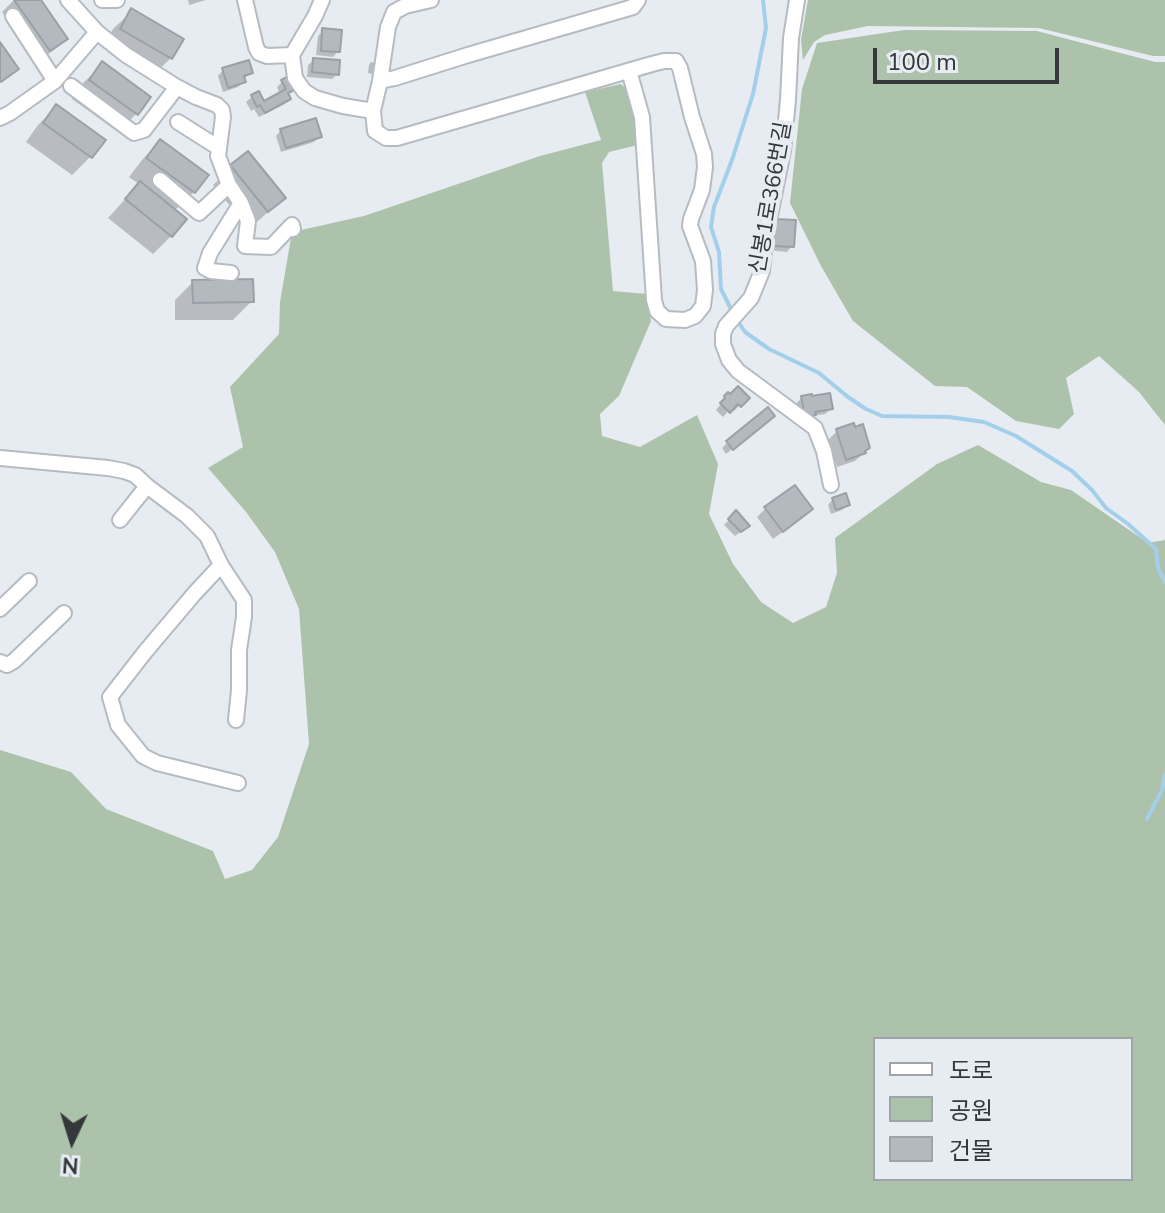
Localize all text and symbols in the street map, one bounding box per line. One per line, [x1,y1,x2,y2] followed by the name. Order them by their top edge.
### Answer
[877,32,1063,82] scale bar
[887,46,957,78] text: 100 m
[746,120,798,276] street label: 신봉1로366번길
[873,1037,1133,1181] legend
[949,1055,993,1087] text: 도로
[949,1095,993,1127] text: 공원
[32,1101,112,1181] north arrow
[949,1135,993,1167] text: 건물
[61,1149,80,1180] text: N

